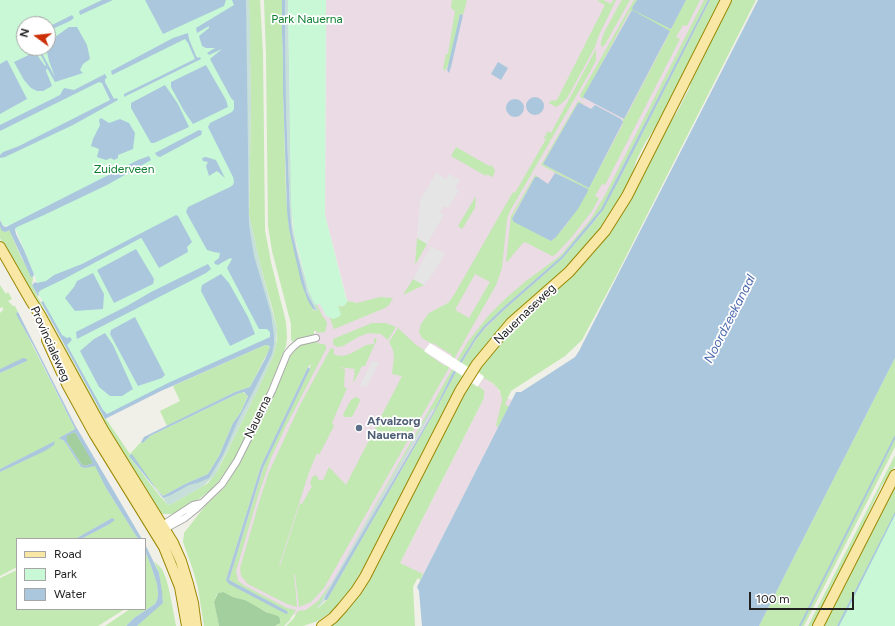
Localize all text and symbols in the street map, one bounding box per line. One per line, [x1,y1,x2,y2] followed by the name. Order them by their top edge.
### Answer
[271,12,343,26] park label: Park Nauerna
[16,16,56,56] north arrow
[18,27,32,39] text: N
[94,162,154,176] park label: Zuiderveen
[701,272,759,366] water label: Noordzeekanaal
[491,281,559,347] street label: Nauernaseweg
[27,304,73,384] street label: Provincialeweg
[242,393,274,441] street label: Nauerna
[367,414,421,442] place label: Afvalzorg Nauerna
[354,423,364,433] marker: Afvalzorg Nauerna
[16,538,146,610] legend
[54,547,82,561] text: Road
[54,567,77,581] text: Park
[751,584,856,610] scale bar
[54,587,86,601] text: Water
[756,592,790,606] text: 100 m

